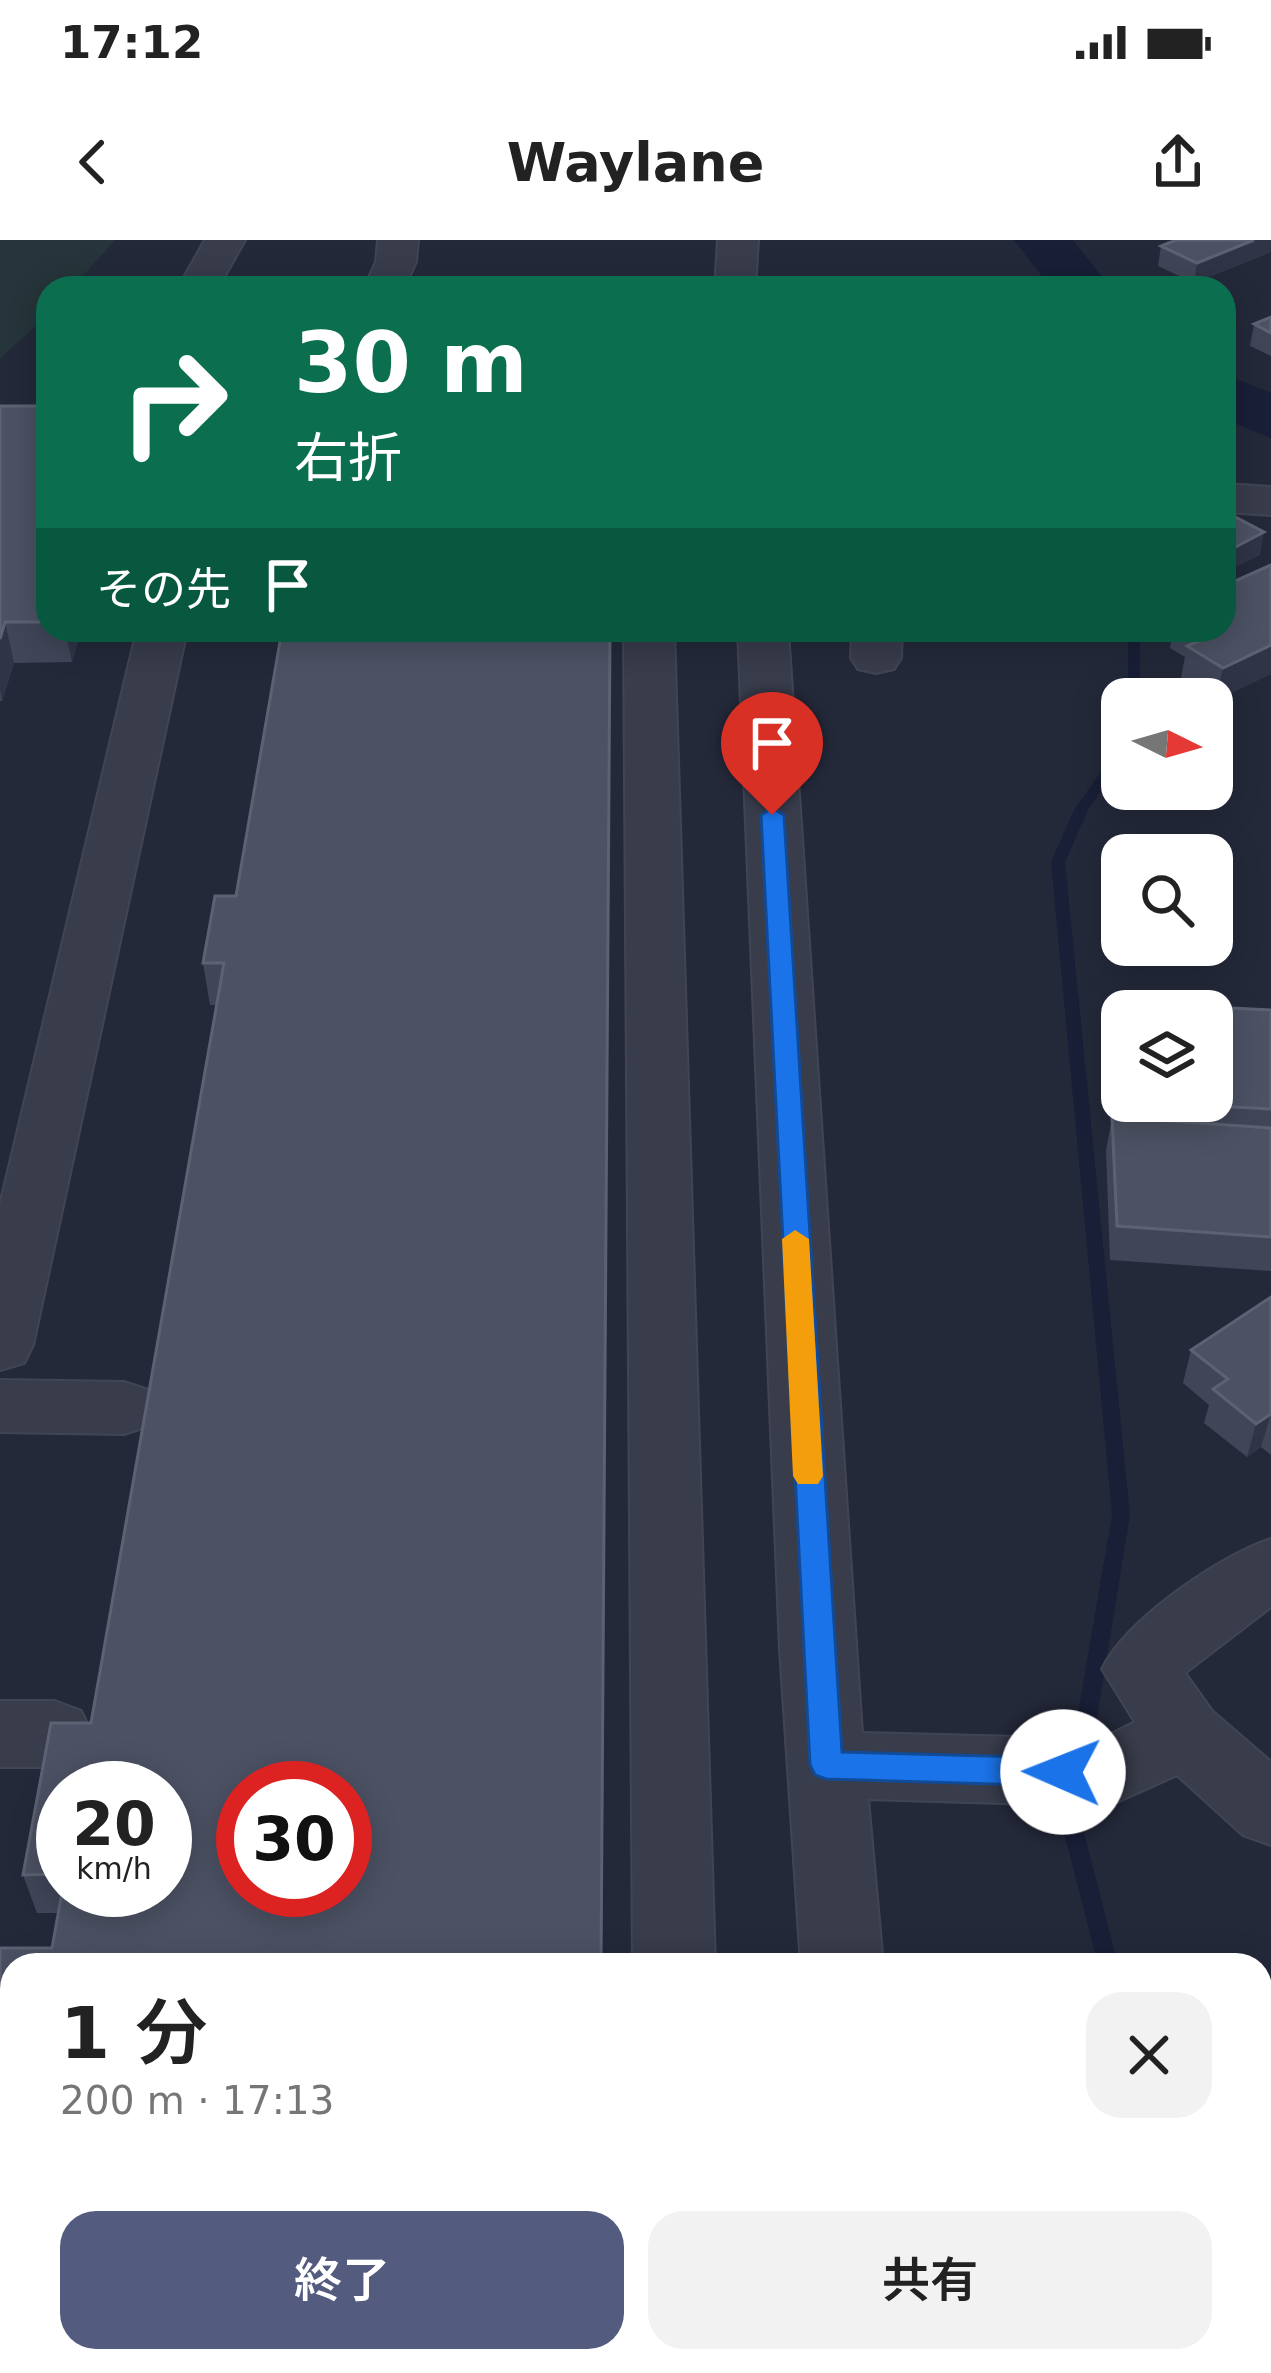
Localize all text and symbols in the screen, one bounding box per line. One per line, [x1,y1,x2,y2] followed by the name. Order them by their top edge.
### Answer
[60,16,203,69] text: 17:12
[60,129,126,195] icon: back
[1145,129,1211,195] icon: share
[507,131,764,194] text: Waylane
[294,314,528,412] text: 30 m
[96,324,252,480] icon: right
[294,427,402,490] text: 右折
[255,552,321,618] icon: arrive
[96,563,231,616] text: その先
[1101,678,1233,810] north arrow
[1101,678,1233,1122] map controls
[721,692,823,815] pin
[739,710,805,776] icon: arrive
[1101,834,1233,966] button: search
[1101,990,1233,1122] button: layers
[1000,1709,1126,1835] position arrow
[216,1761,372,1917] speed limit sign: 30
[72,1789,156,1859] text: 20
[76,1851,152,1886] text: km/h
[60,1991,207,2075] text: 1 分
[1086,1992,1212,2118] button: close
[60,2078,334,2123] text: 200 m · 17:13
[60,2211,624,2349] button: 終了
[648,2211,1212,2349] button: 共有

